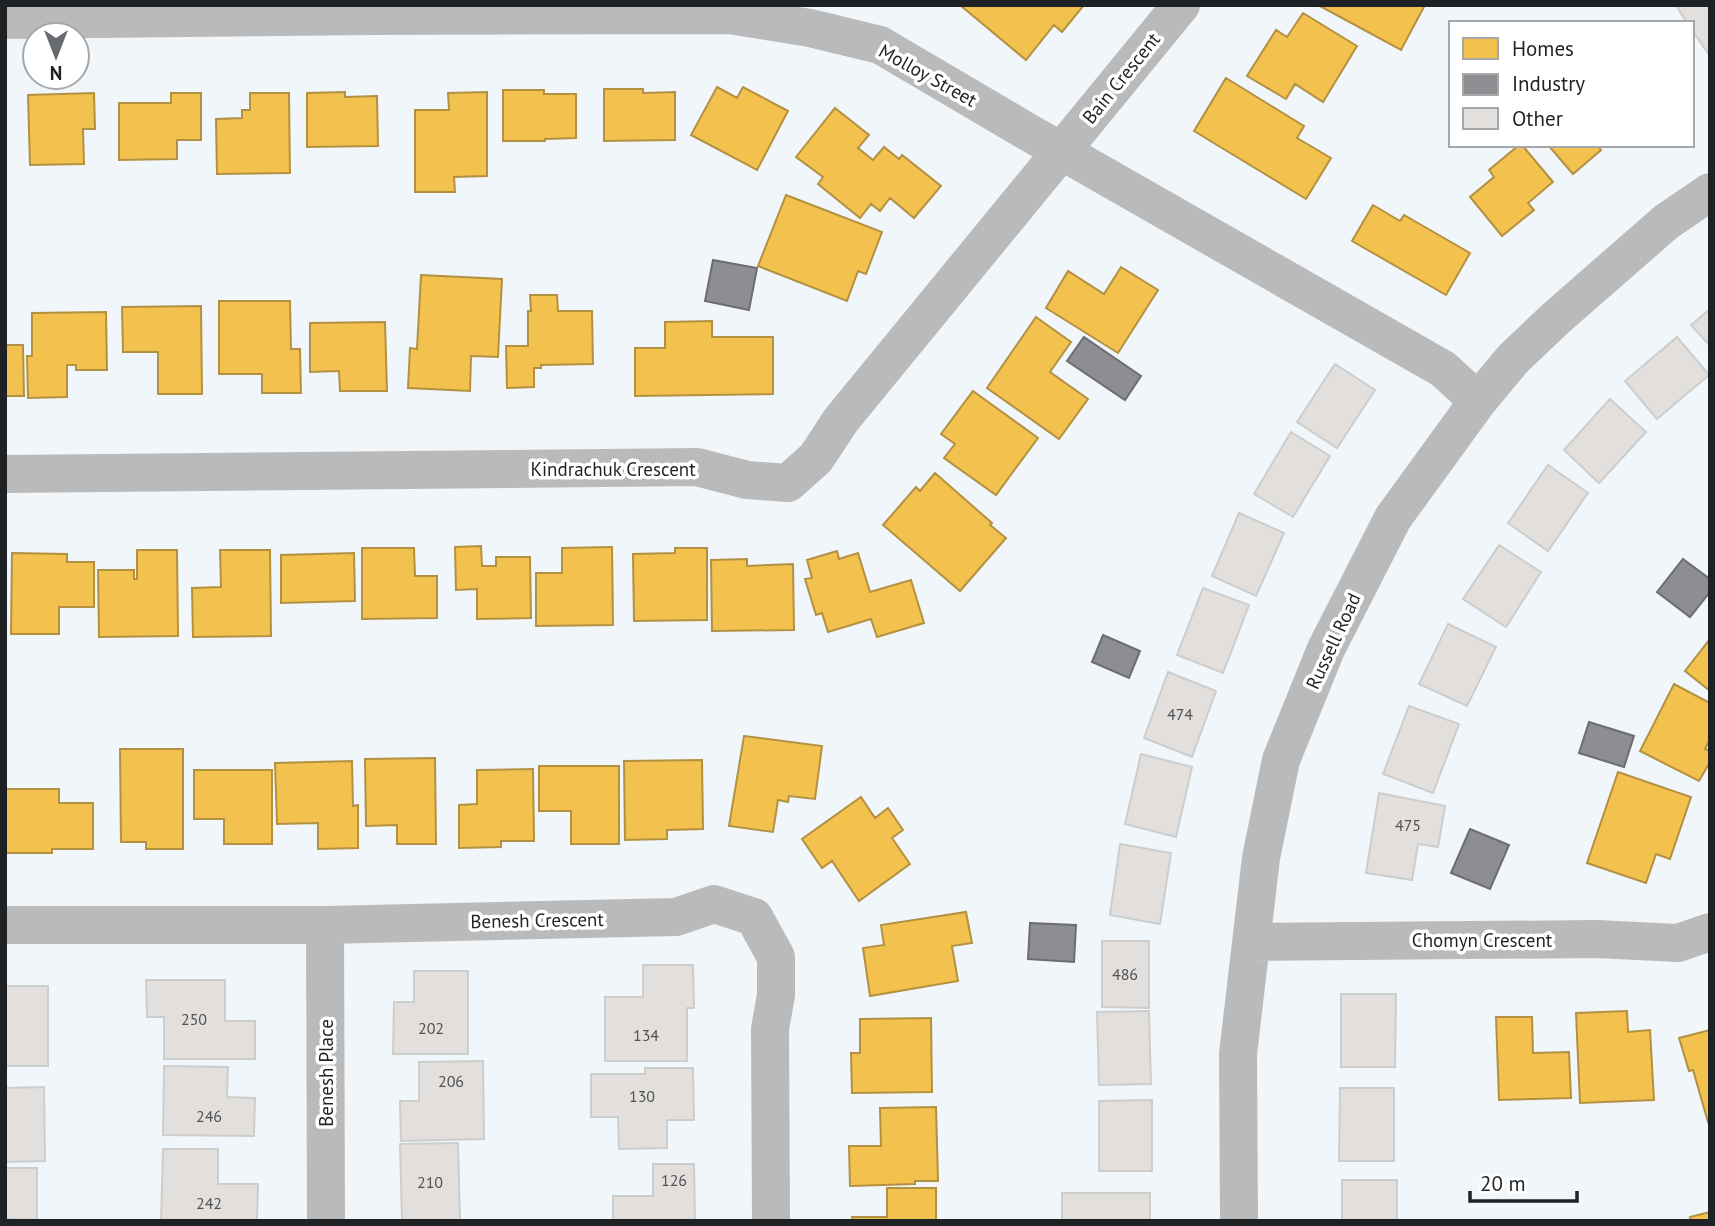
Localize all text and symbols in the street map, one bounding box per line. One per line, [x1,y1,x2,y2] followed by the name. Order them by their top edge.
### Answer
[21,21,91,91] north arrow
[1449,21,1694,147] legend
[1077,27,1165,128] street label: Bain Crescent
[1512,35,1574,62] text: Homes
[875,38,982,112] street label: Molloy Street
[50,61,62,85] text: N
[1512,70,1585,97] text: Industry
[1512,105,1563,132] text: Other
[530,457,696,481] street label: Kindrachuk Crescent
[1300,589,1366,693] street label: Russell Road
[1167,704,1193,724] house number: 474
[1395,815,1421,835] house number: 475
[470,907,605,933] street label: Benesh Crescent
[1412,928,1553,952] street label: Chomyn Crescent
[1112,964,1138,984] house number: 486
[181,1009,207,1029] house number: 250
[418,1018,444,1038] house number: 202
[314,1019,338,1127] street label: Benesh Place
[633,1025,659,1045] house number: 134
[438,1071,464,1091] house number: 206
[629,1086,655,1106] house number: 130
[196,1106,222,1126] house number: 246
[1470,1160,1577,1204] scale bar
[661,1170,687,1190] house number: 126
[1480,1170,1526,1197] text: 20 m
[417,1172,443,1192] house number: 210
[196,1193,222,1213] house number: 242

